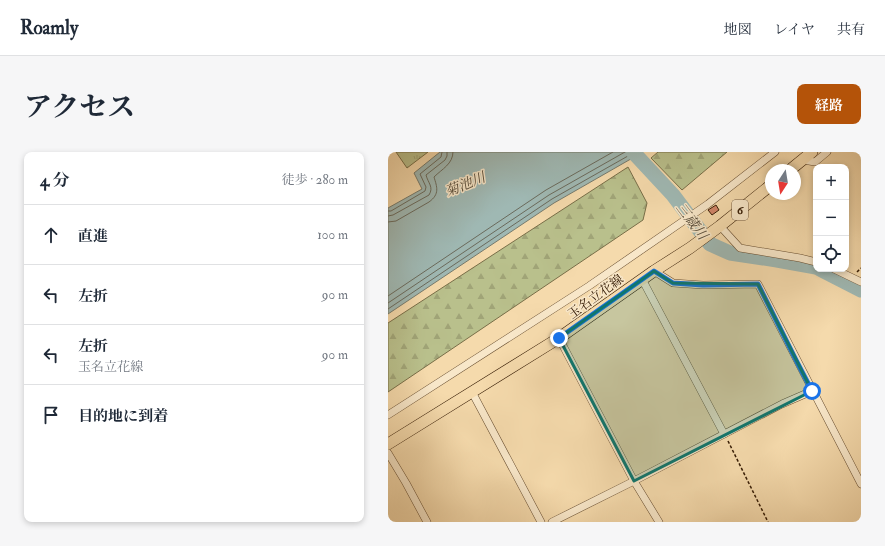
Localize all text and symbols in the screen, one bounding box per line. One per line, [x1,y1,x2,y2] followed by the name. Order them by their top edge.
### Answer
[20,16,78,40] text: Roamly
[724,21,752,38] text: 地図
[774,21,815,38] text: レイヤ
[837,21,865,38] text: 共有
[797,84,861,124] button: 経路
[24,90,135,125] text: アクセス
[765,164,801,200] north arrow
[813,164,849,272] map controls
[813,164,849,200] button: +
[443,168,490,200] water label: 菊池川
[40,170,70,191] text: 4 分
[282,172,348,188] text: 徒歩 · 280 m
[672,199,712,245] water label: 三蔵川
[732,200,748,220] road number: 6
[813,200,849,236] button: −
[40,224,62,246] icon: ahead
[78,227,108,246] text: 直進
[317,227,348,243] text: 100 m
[813,236,849,272] button: locate
[565,271,627,322] street label: 玉名立花線
[40,284,62,306] icon: left
[78,287,108,306] text: 左折
[322,287,348,303] text: 90 m
[550,329,568,347] route end
[78,337,108,356] text: 左折
[40,344,62,366] icon: left
[322,347,348,363] text: 90 m
[78,359,143,375] text: 玉名立花線
[803,382,821,400] route start
[40,404,62,426] icon: arrive
[78,407,168,426] text: 目的地に到着

